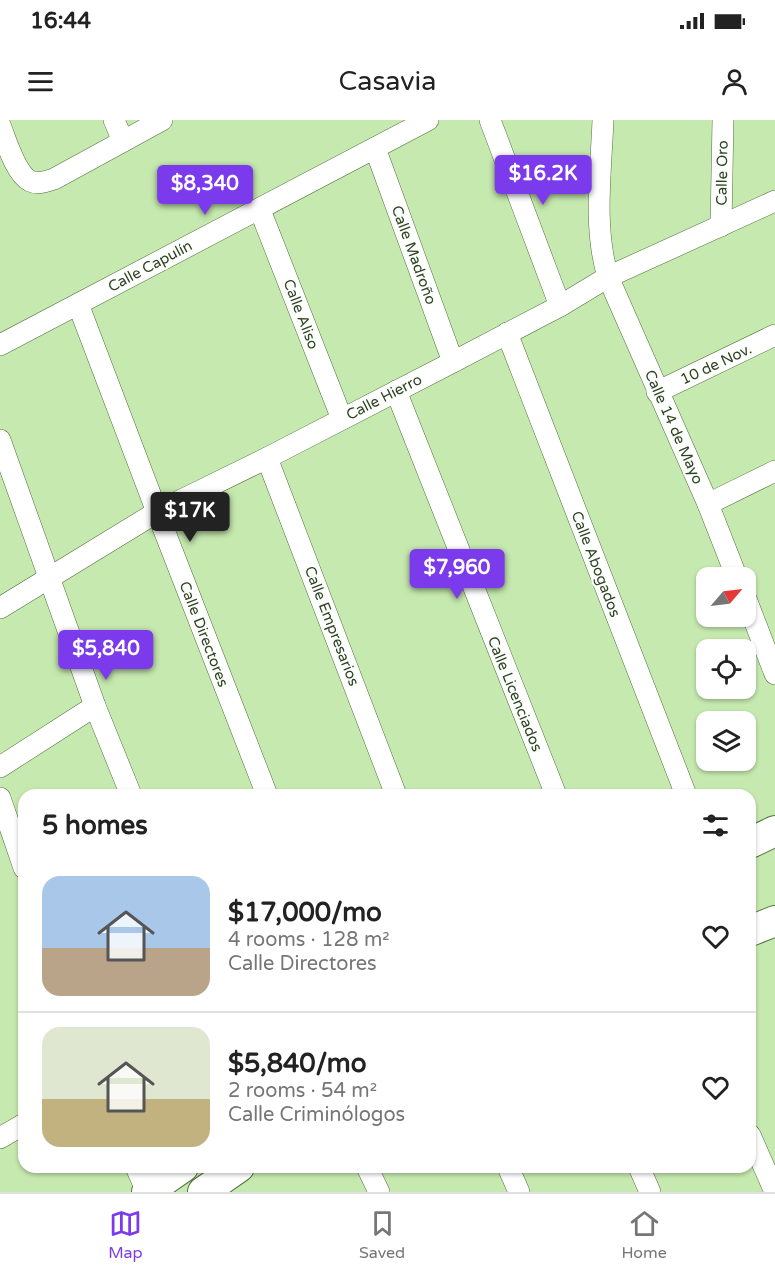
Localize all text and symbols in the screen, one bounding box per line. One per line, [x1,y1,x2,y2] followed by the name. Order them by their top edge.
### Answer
[30,8,91,34] text: 16:44
[24,65,57,98] icon: menu
[338,65,437,98] text: Casavia
[718,65,751,98] icon: person
[712,140,732,206] street label: Calle Oro
[494,155,592,206] pin: $16.2K
[509,162,577,186] text: $16.2K
[156,165,254,216] pin: $8,340
[171,172,239,196] text: $8,340
[388,203,440,307] street label: Calle Madroño
[105,236,195,296] street label: Calle Capulín
[279,276,323,352] street label: Calle Aliso
[677,340,755,388] street label: 10 de Nov.
[641,367,707,487] street label: Calle 14 de Mayo
[343,370,425,424] street label: Calle Hierro
[154,492,226,543] pin: $17K
[165,499,215,523] text: $17K
[568,508,624,620] street label: Calle Abogados
[408,549,506,600] pin: $7,960
[424,556,490,580] text: $7,960
[301,564,363,688] street label: Calle Empresarios
[696,567,756,627] north arrow
[696,567,756,771] map controls
[176,579,232,689] street label: Calle Directores
[57,630,155,681] pin: $5,840
[484,634,546,754] street label: Calle Licenciados
[72,637,140,661] text: $5,840
[696,639,756,699] button: locate
[696,711,756,771] button: layers
[699,809,732,842] icon: filters
[42,810,148,841] text: 5 homes
[228,897,382,928] text: $17,000/mo
[90,900,162,972] icon: home
[699,920,732,953] icon: heart
[228,928,390,952] text: 4 rooms · 128 m²
[228,952,377,976] text: Calle Directores
[228,1048,367,1079] text: $5,840/mo
[90,1051,162,1123] icon: home
[699,1071,732,1104] icon: heart
[228,1079,377,1103] text: 2 rooms · 54 m²
[228,1103,405,1127] text: Calle Criminólogos
[108,1207,143,1263] tab: Map
[359,1207,405,1263] tab: Saved
[622,1207,667,1263] tab: Home

